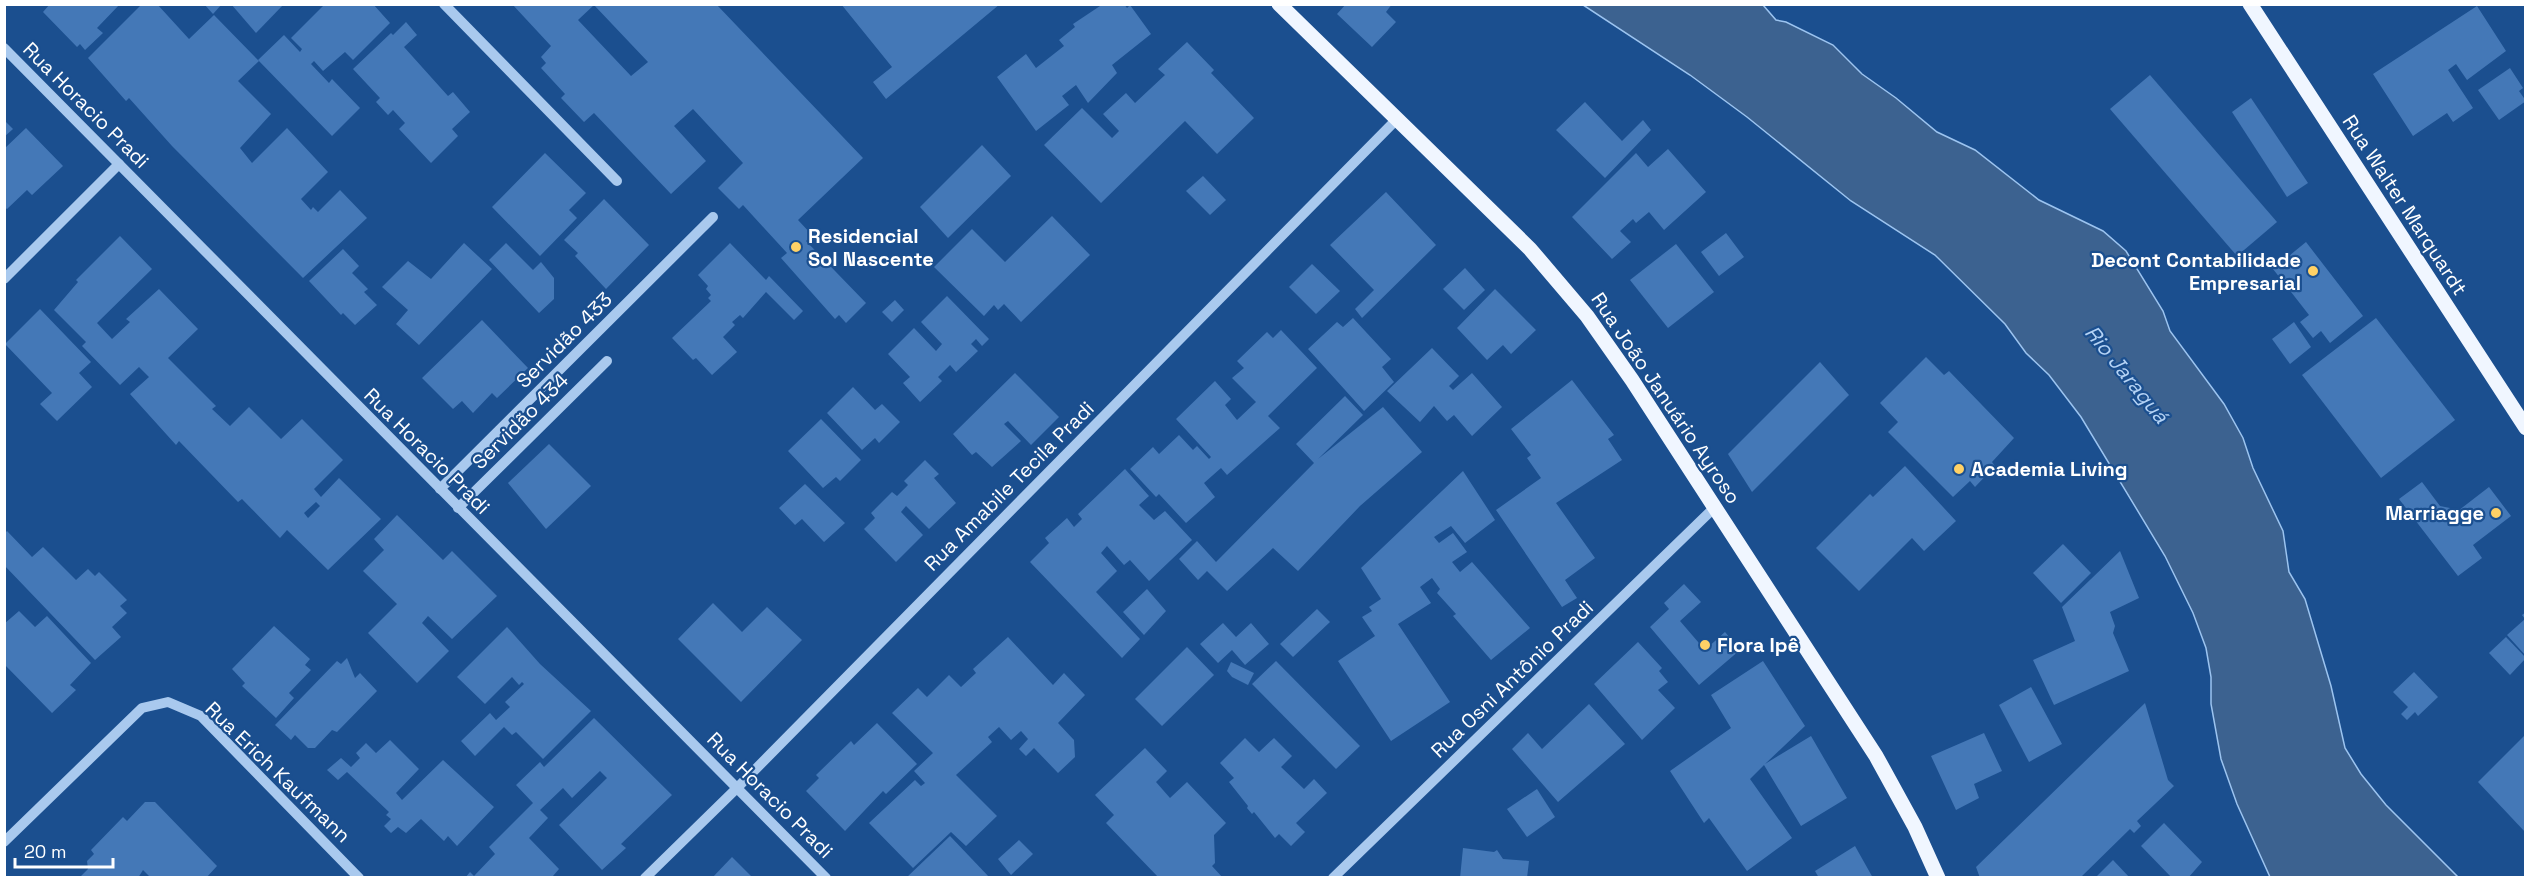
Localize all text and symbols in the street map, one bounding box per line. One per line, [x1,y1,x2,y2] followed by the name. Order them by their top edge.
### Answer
[17,36,155,174] street label: Rua Horacio Pradi
[2337,110,2473,300] street label: Rua Walter Marquardt
[808,223,934,272] place label: Residencial Sol Nascente
[789,240,803,254] marker: Residencial Sol Nascente
[2091,247,2301,296] place label: Decont Contabilidade Empresarial
[2306,264,2320,278] marker: Decont Contabilidade Empresarial
[510,286,618,394] street label: Servidão 433
[1585,287,1747,509] street label: Rua João Januário Ayroso
[2079,319,2175,429] water label: Rio Jaraguá
[466,367,574,475] street label: Servidão 434
[358,382,496,520] street label: Rua Horacio Pradi
[919,396,1099,576] street label: Rua Amabile Tecila Pradi
[1971,456,2128,482] place label: Academia Living
[1952,462,1966,476] marker: Academia Living
[2385,500,2484,526] place label: Marriagge
[2489,506,2503,520] marker: Marriagge
[1425,595,1599,763] street label: Rua Osni Antônio Pradi
[1717,632,1799,658] place label: Flora Ipê
[1698,638,1712,652] marker: Flora Ipê
[200,696,356,848] street label: Rua Erich Kaufmann
[701,726,839,864] street label: Rua Horacio Pradi
[15,831,112,869] scale bar
[24,840,67,863] text: 20 m

